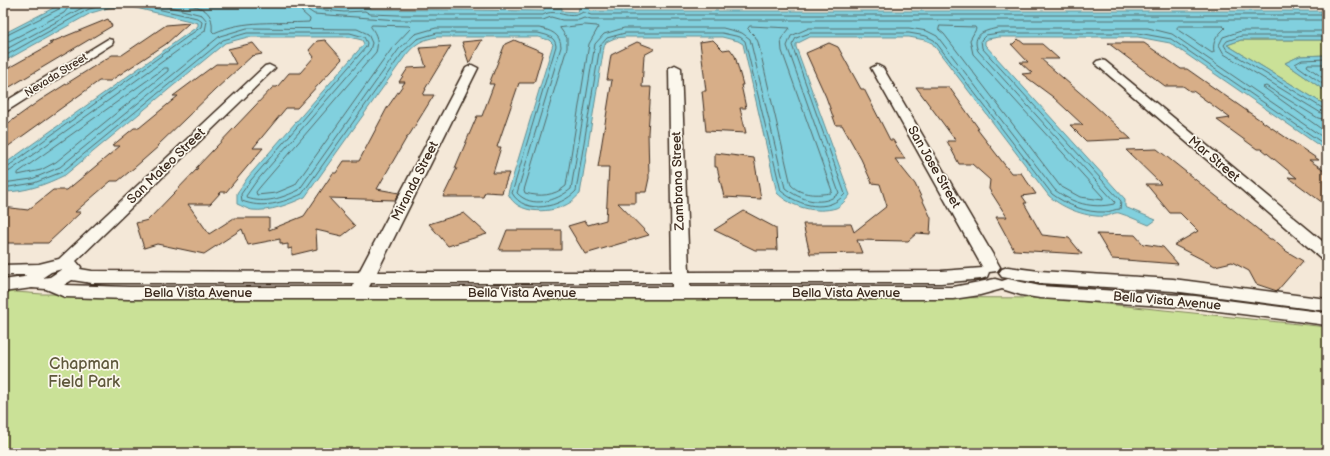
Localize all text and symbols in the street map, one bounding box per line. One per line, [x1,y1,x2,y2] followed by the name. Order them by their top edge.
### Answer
[22,50,90,99] street label: Nevada Street
[904,123,964,211] street label: San Jose Street
[124,125,208,207] street label: San Mateo Street
[668,131,688,232] street label: Zambrana Street
[1185,133,1243,185] street label: Mar Street
[388,139,442,223] street label: Miranda Street
[144,285,252,301] street label: Bella Vista Avenue
[468,285,576,301] street label: Bella Vista Avenue
[792,285,900,301] street label: Bella Vista Avenue
[1112,288,1222,314] street label: Bella Vista Avenue
[48,355,120,392] park label: Chapman Field Park

